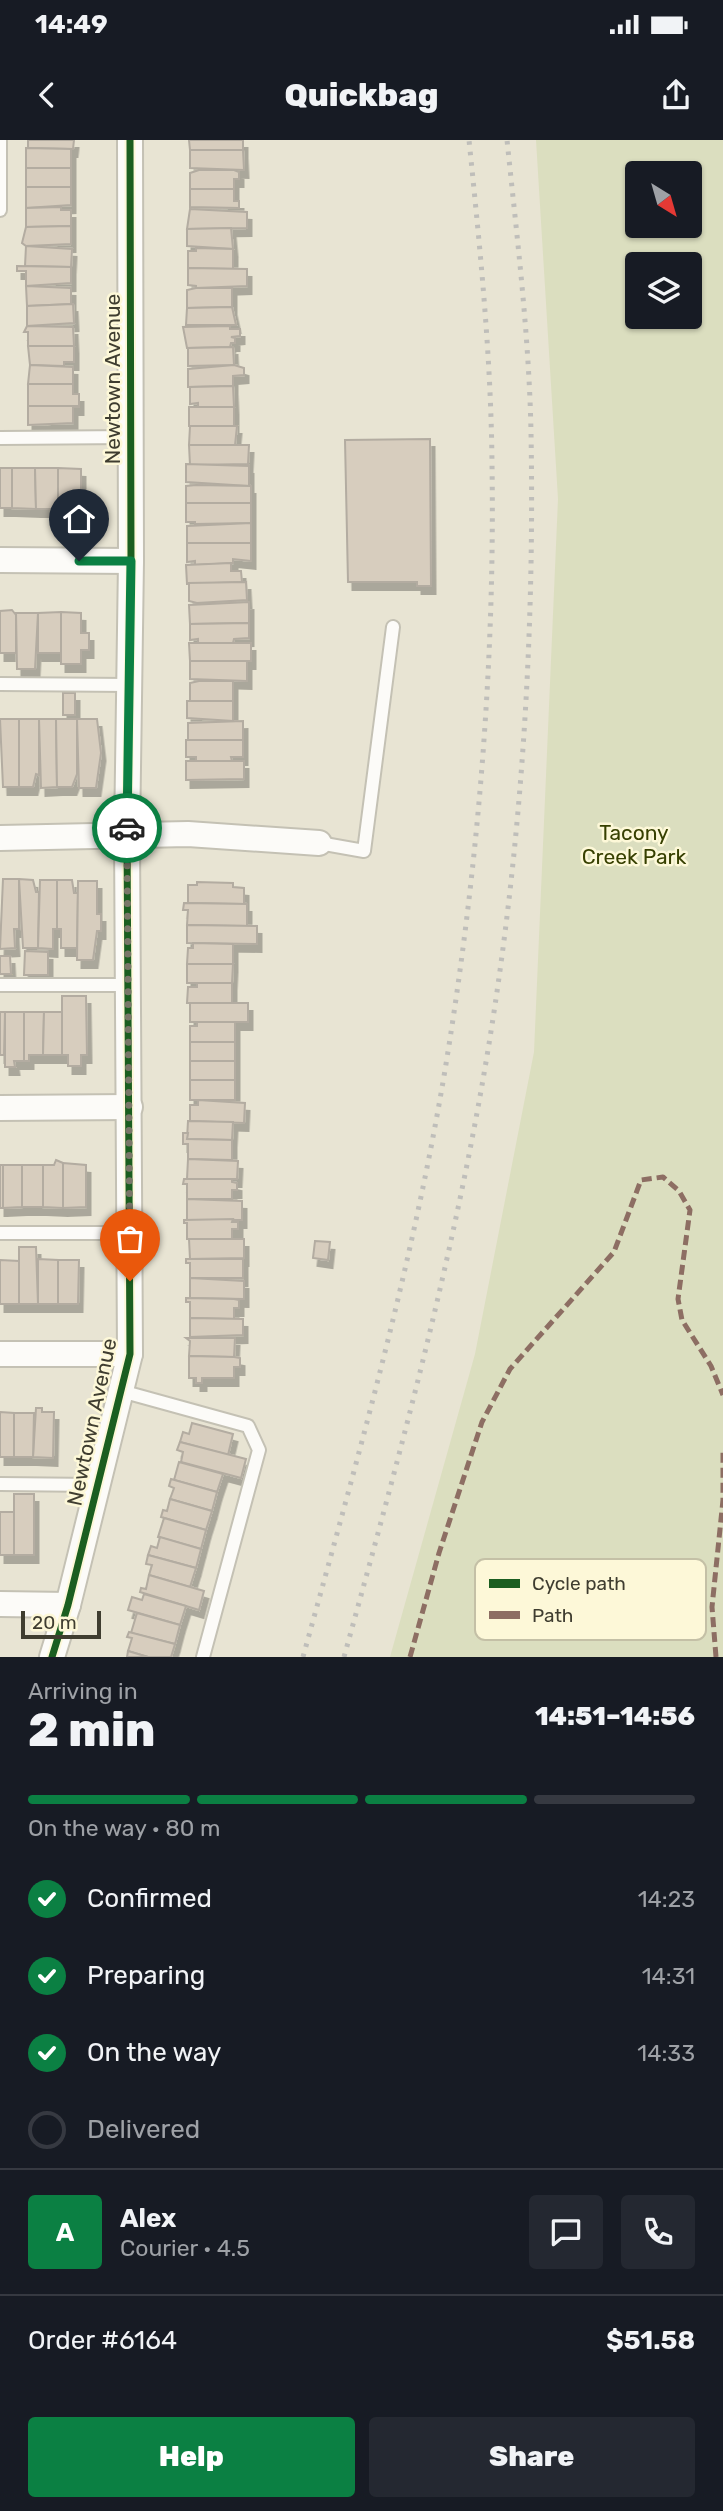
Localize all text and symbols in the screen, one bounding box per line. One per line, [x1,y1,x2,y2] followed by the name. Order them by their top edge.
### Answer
[35,9,108,40] text: 14:49
[28,76,66,114] icon: back
[285,76,438,114] text: Quickbag
[657,76,695,114] icon: share
[625,161,702,238] north arrow
[625,161,702,329] map controls
[625,252,702,329] button: layers
[100,294,125,464] street label: Newtown Avenue
[49,489,109,561] pin
[60,500,98,538] icon: home
[92,793,162,863] courier
[108,809,146,847] icon: car
[582,820,687,869] park label: Tacony Creek Park
[100,1209,160,1281] pin
[111,1220,149,1258] icon: bag
[62,1336,121,1508] street label: Newtown Avenue
[475,1559,706,1640] legend
[532,1572,626,1595] text: Cycle path
[532,1604,573,1627] text: Path
[21,1608,102,1640] scale bar
[32,1611,77,1634] text: 20 m
[28,1677,138,1705] text: Arriving in
[535,1701,695,1732] text: 14:51–14:56
[28,1703,155,1758] text: 2 min
[28,1814,220,1842] text: On the way · 80 m
[28,1880,66,1918] icon: check
[87,1883,212,1914] text: Confirmed
[638,1885,695,1913] text: 14:23
[28,1957,66,1995] icon: check
[87,1960,205,1991] text: Preparing
[642,1962,695,1990] text: 14:31
[28,2034,66,2072] icon: check
[87,2037,221,2068] text: On the way
[637,2039,695,2067] text: 14:33
[87,2114,200,2145] text: Delivered
[529,2195,603,2269] button: chat
[621,2195,695,2269] button: phone
[120,2203,176,2234] text: Alex
[56,2217,74,2248] text: A
[120,2234,250,2262] text: Courier · 4.5
[28,2325,177,2356] text: Order #6164
[606,2325,695,2356] text: $51.58
[28,2417,355,2497] button: Help
[369,2417,695,2497] button: Share

